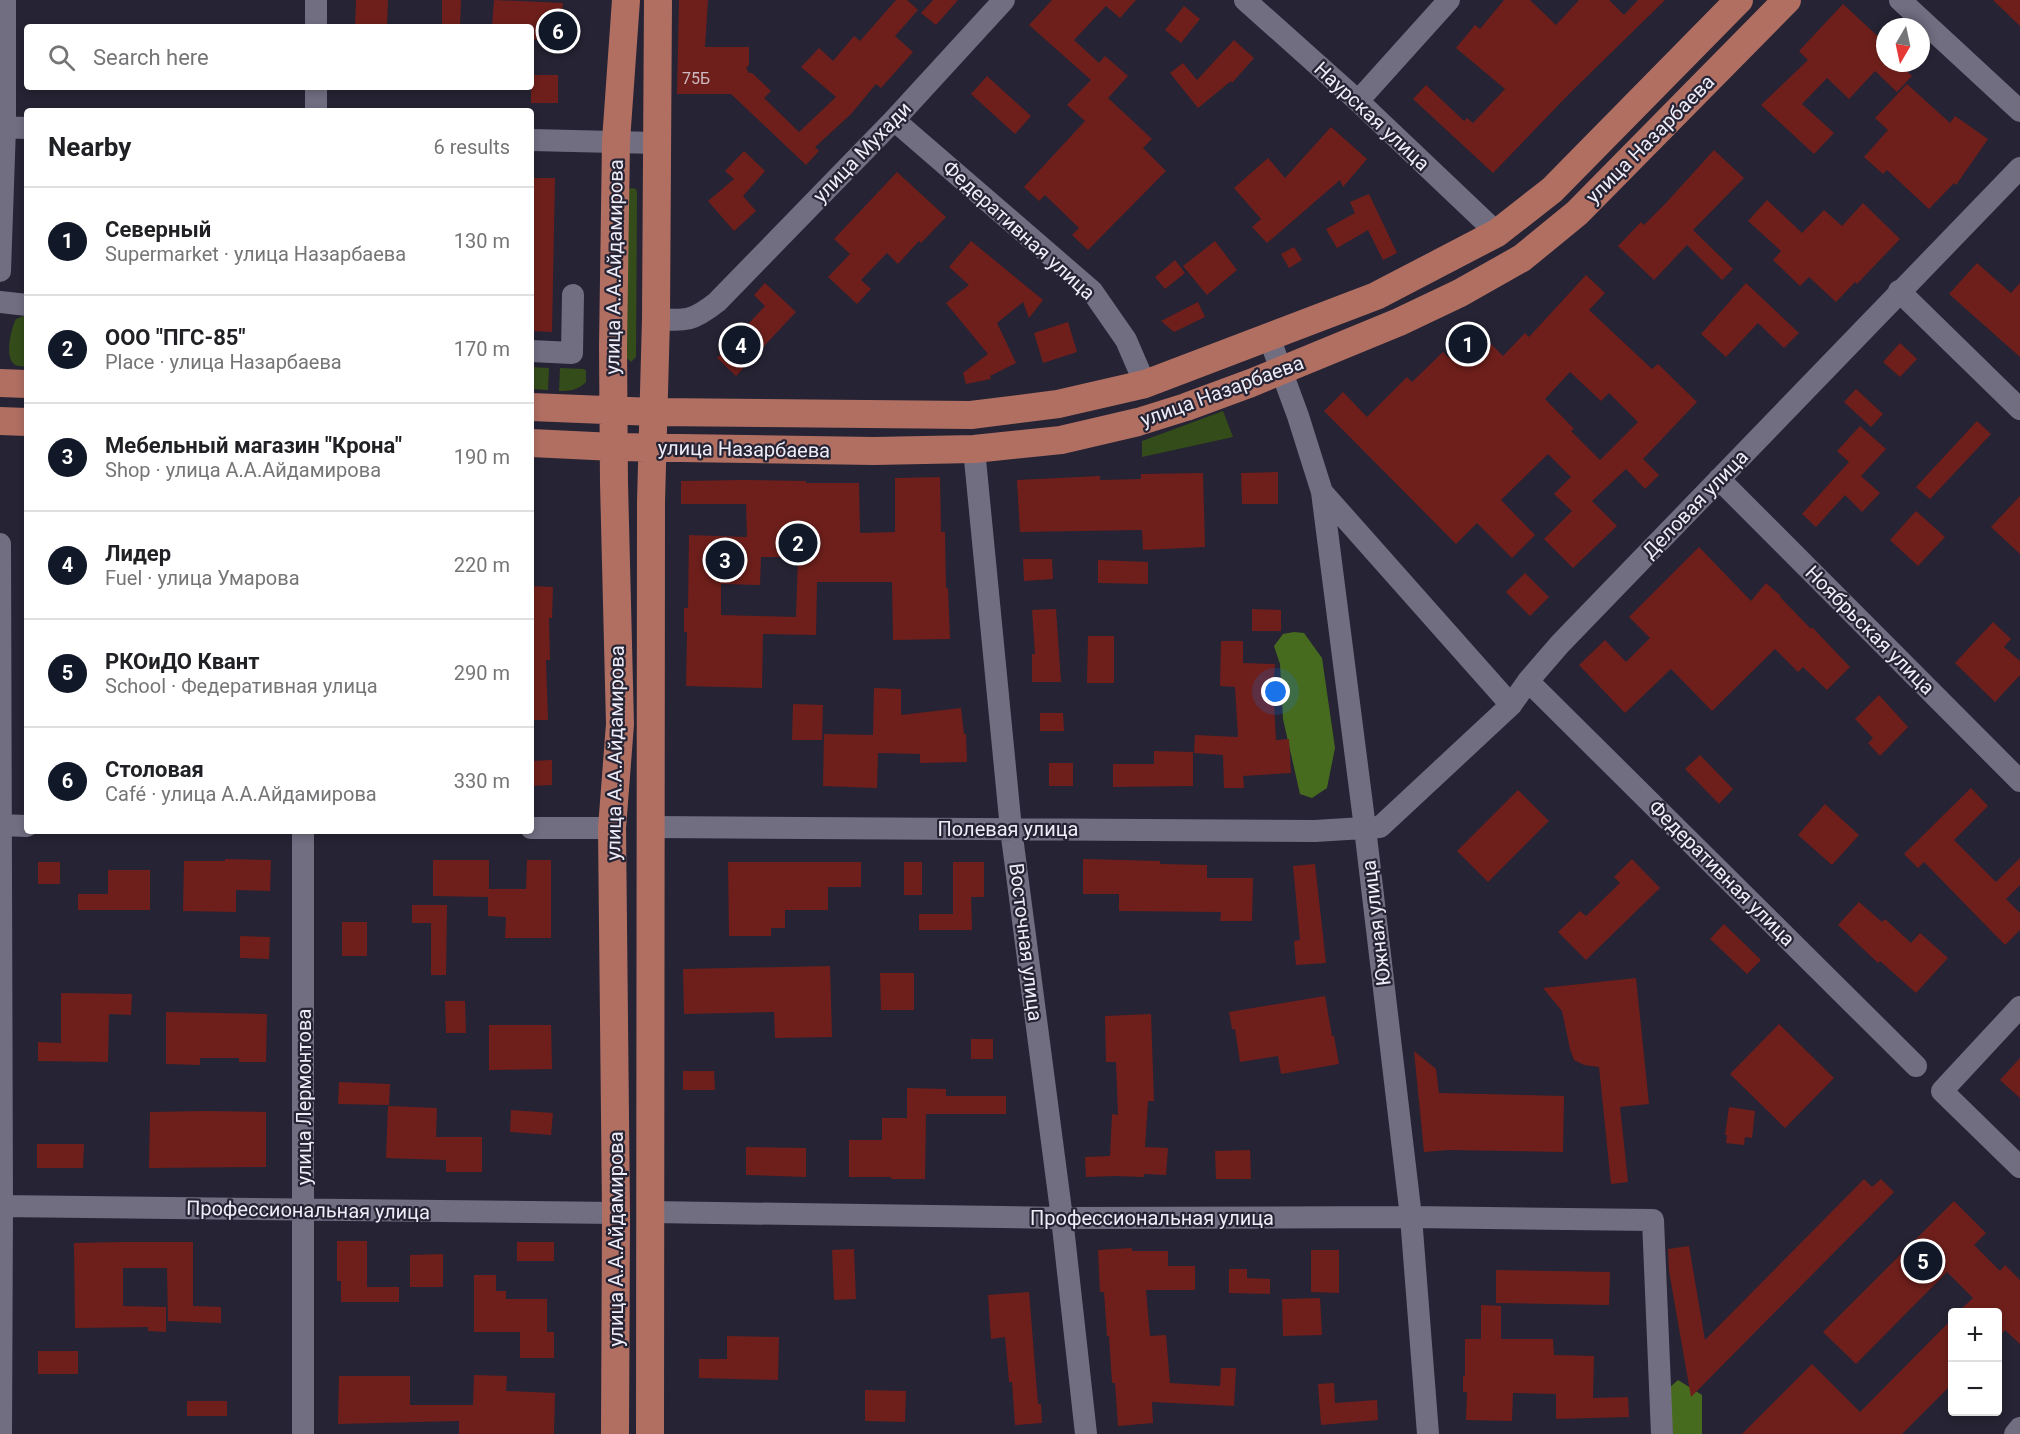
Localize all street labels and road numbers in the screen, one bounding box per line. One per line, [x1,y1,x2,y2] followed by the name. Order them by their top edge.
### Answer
[1309,57,1435,175] street label: Наурская улица
[1581,70,1719,208] street label: улица Назарбаева
[808,96,916,208] street label: улица Мухади
[938,155,1100,305] street label: Федеративная улица
[600,159,628,375] street label: улица А.А.Айдамирова
[1137,350,1307,432] street label: улица Назарбаева
[658,435,830,463] street label: улица Назарбаева
[1637,445,1753,563] street label: Деловая улица
[1800,560,1940,700] street label: Ноябрьская улица
[601,645,629,861] street label: улица А.А.Айдамирова
[1644,795,1800,951] street label: Федеративная улица
[938,817,1078,841] street label: Полевая улица
[1356,859,1396,987] street label: Южная улица
[1004,862,1048,1022] street label: Восточная улица
[292,1009,316,1185] street label: улица Лермонтова
[604,1131,628,1347] street label: улица А.А.Айдамирова
[186,1196,430,1224] street label: Профессиональная улица
[1030,1206,1274,1230] street label: Профессиональная улица

